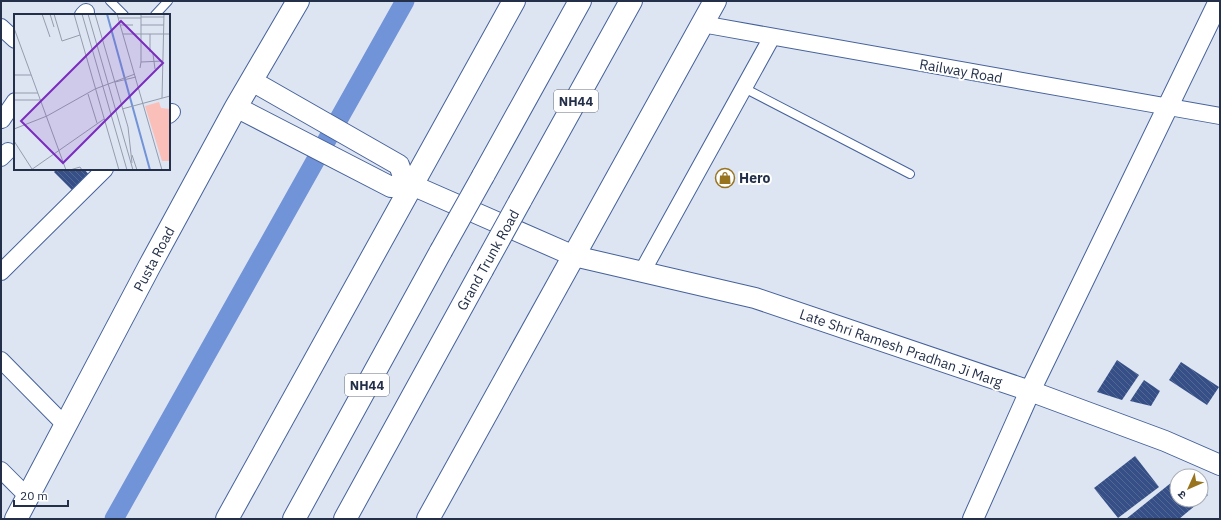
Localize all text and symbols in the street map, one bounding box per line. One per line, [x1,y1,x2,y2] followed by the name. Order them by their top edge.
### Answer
[14,14,170,170] inset map
[918,55,1004,87] street label: Railway Road
[554,90,598,112] road number: NH44
[714,167,736,189] shop icon: Hero
[739,169,771,187] place label: Hero
[453,206,523,314] street label: Grand Trunk Road
[129,223,179,295] street label: Pusta Road
[797,305,1005,391] street label: Late Shri Ramesh Pradhan Ji Marg
[345,374,389,396] road number: NH44
[1169,468,1209,508] north arrow
[14,482,68,508] scale bar
[1174,487,1189,502] text: उ
[20,488,48,503] text: 20 m

